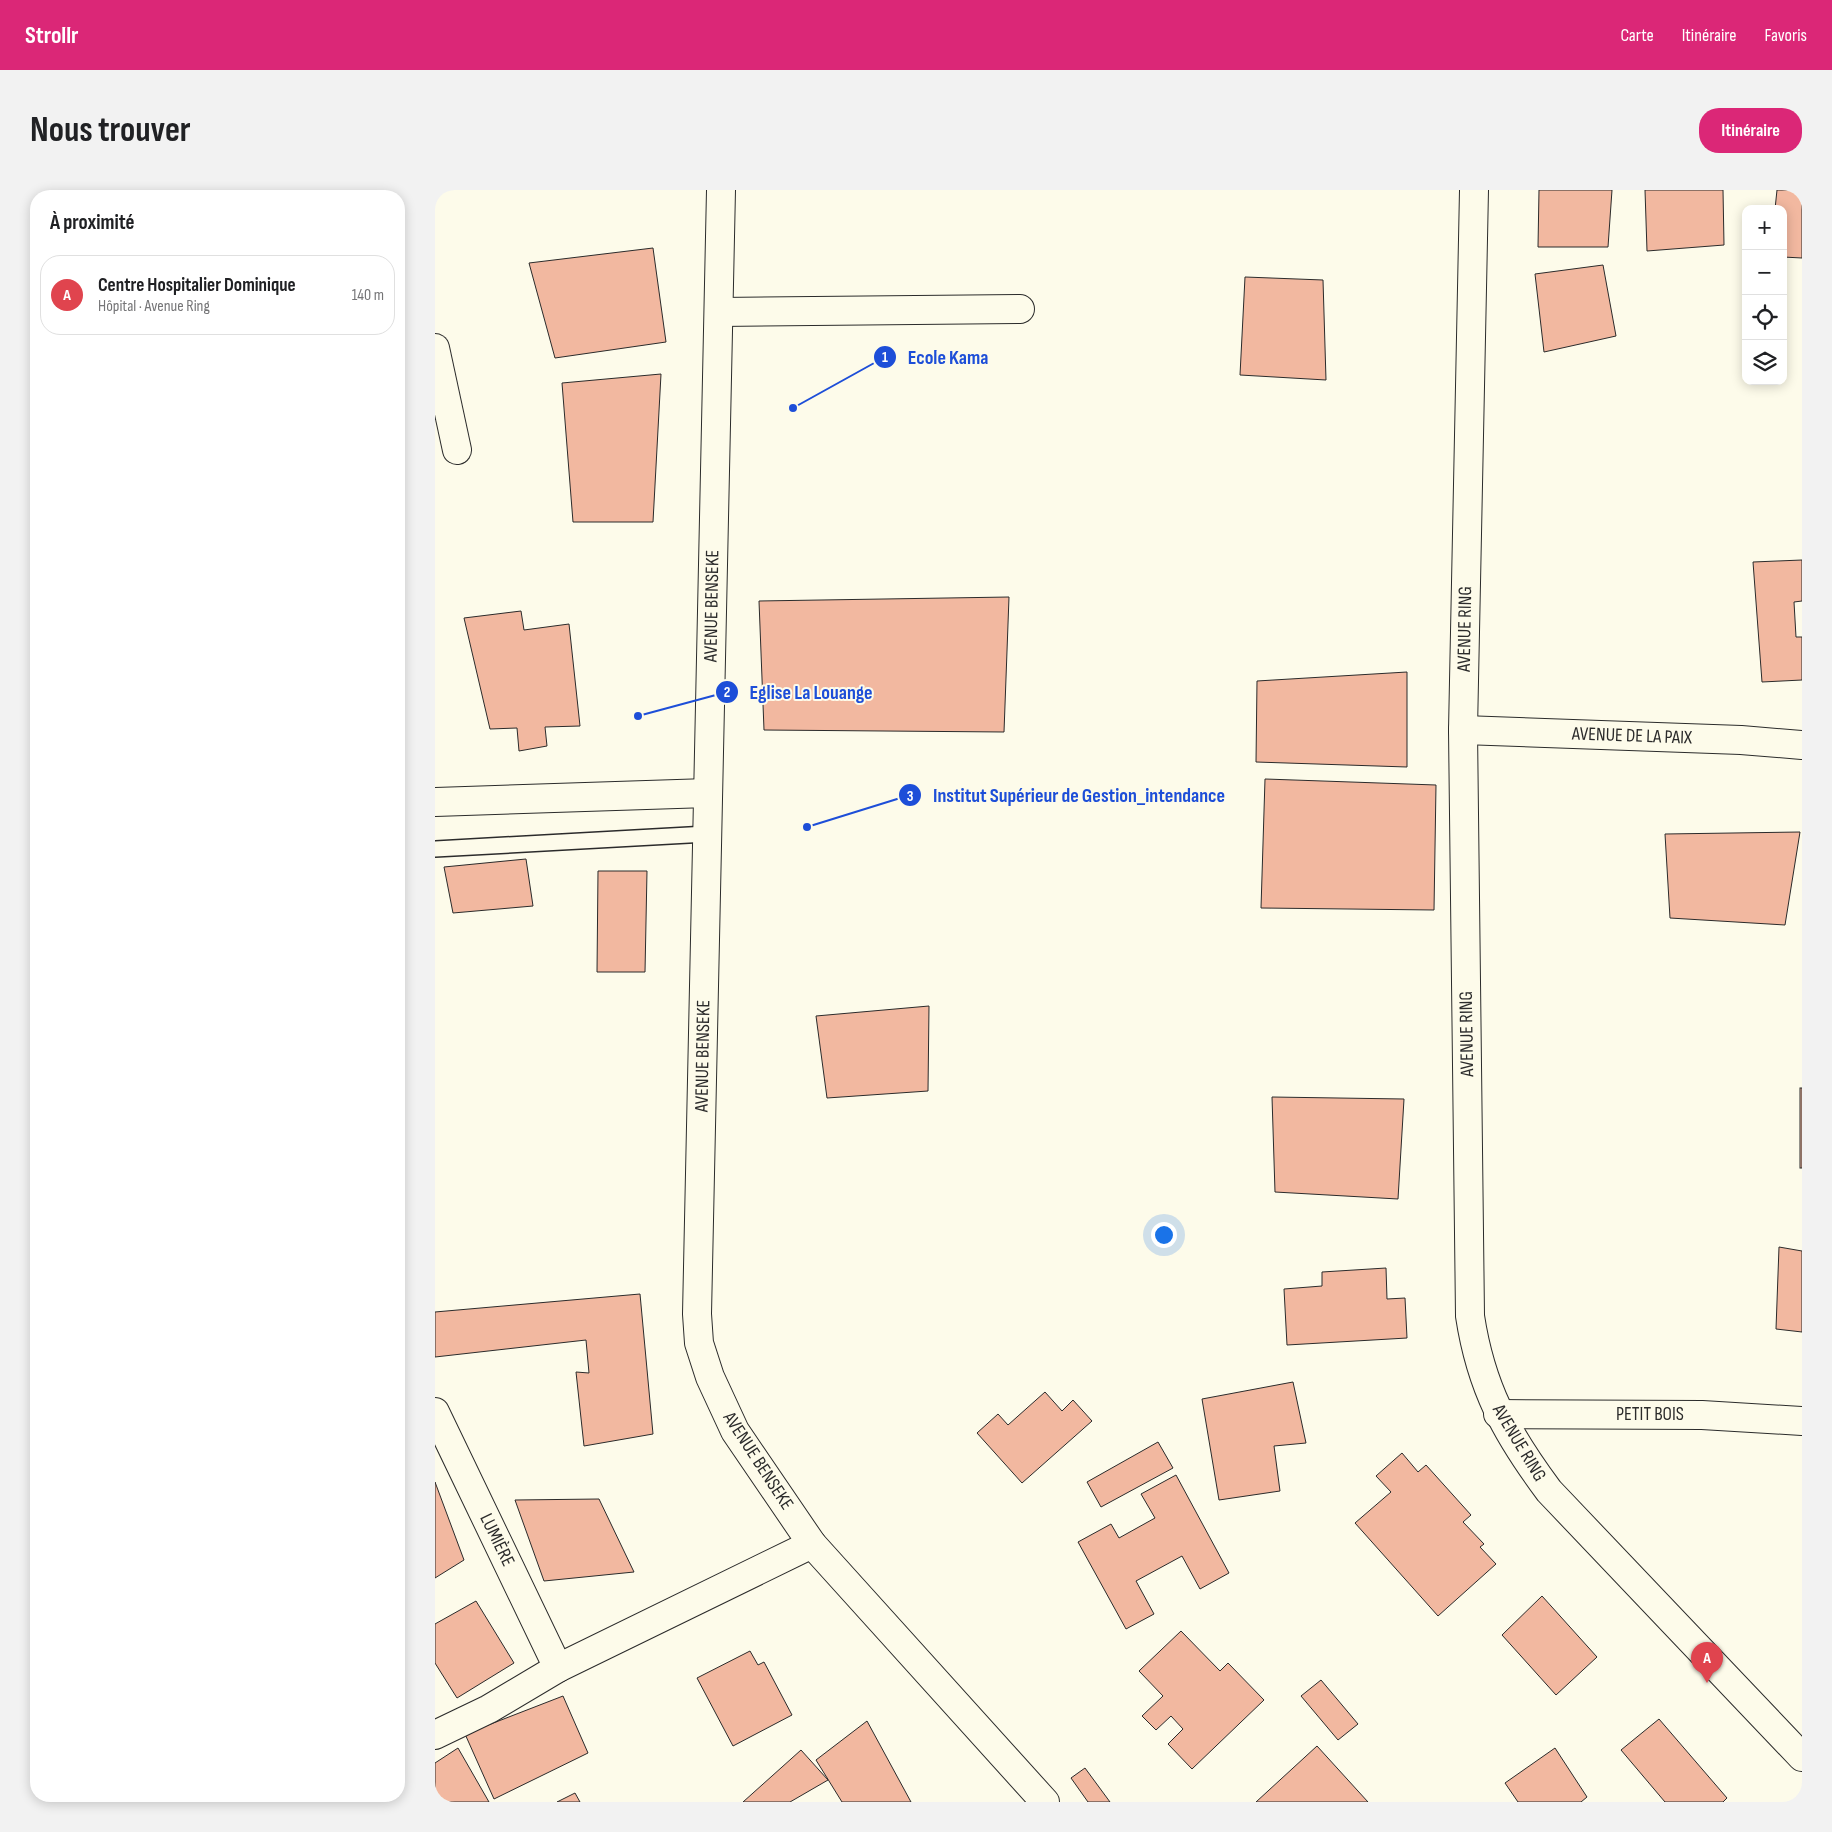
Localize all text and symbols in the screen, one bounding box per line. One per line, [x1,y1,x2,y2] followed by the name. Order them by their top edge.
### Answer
[25,21,79,50] text: Strollr
[1620,25,1654,46] text: Carte
[1682,25,1736,46] text: Itinéraire
[1764,25,1807,46] text: Favoris
[1699,108,1802,153] button: Itinéraire
[30,109,191,152] text: Nous trouver
[1742,205,1787,385] map controls
[1742,205,1787,250] button: +
[50,210,135,235] text: À proximité
[1742,250,1787,295] button: −
[98,274,296,297] text: Centre Hospitalier Dominique
[63,286,71,305] text: A
[352,286,384,305] text: 140 m
[1742,295,1787,340] button: locate
[98,297,210,316] text: Hôpital · Avenue Ring
[873,339,998,374] callout: Ecole Kama
[1742,340,1787,385] button: layers
[908,346,988,370] text: Ecole Kama
[882,348,888,367] text: 1
[700,550,724,663] street label: AVENUE BENSEKE
[1453,586,1477,673] street label: AVENUE RING
[715,674,883,709] callout: Eglise La Louange
[749,681,873,705] text: Eglise La Louange
[724,683,730,702] text: 2
[1571,722,1692,750] street label: AVENUE DE LA PAIX
[898,778,1235,813] callout: Institut Supérieur de Gestion_intendance
[933,784,1225,808] text: Institut Supérieur de Gestion_intendance
[907,787,914,806] text: 3
[1455,991,1479,1078] street label: AVENUE RING
[691,1000,715,1113] street label: AVENUE BENSEKE
[1151,1222,1177,1248] your location
[1487,1399,1551,1486] street label: AVENUE RING
[1616,1403,1684,1426] street label: PETIT BOIS
[717,1407,798,1514] street label: AVENUE BENSEKE
[474,1510,520,1570] street label: LUMIÈRE
[1691,1642,1723,1683] pin: A

